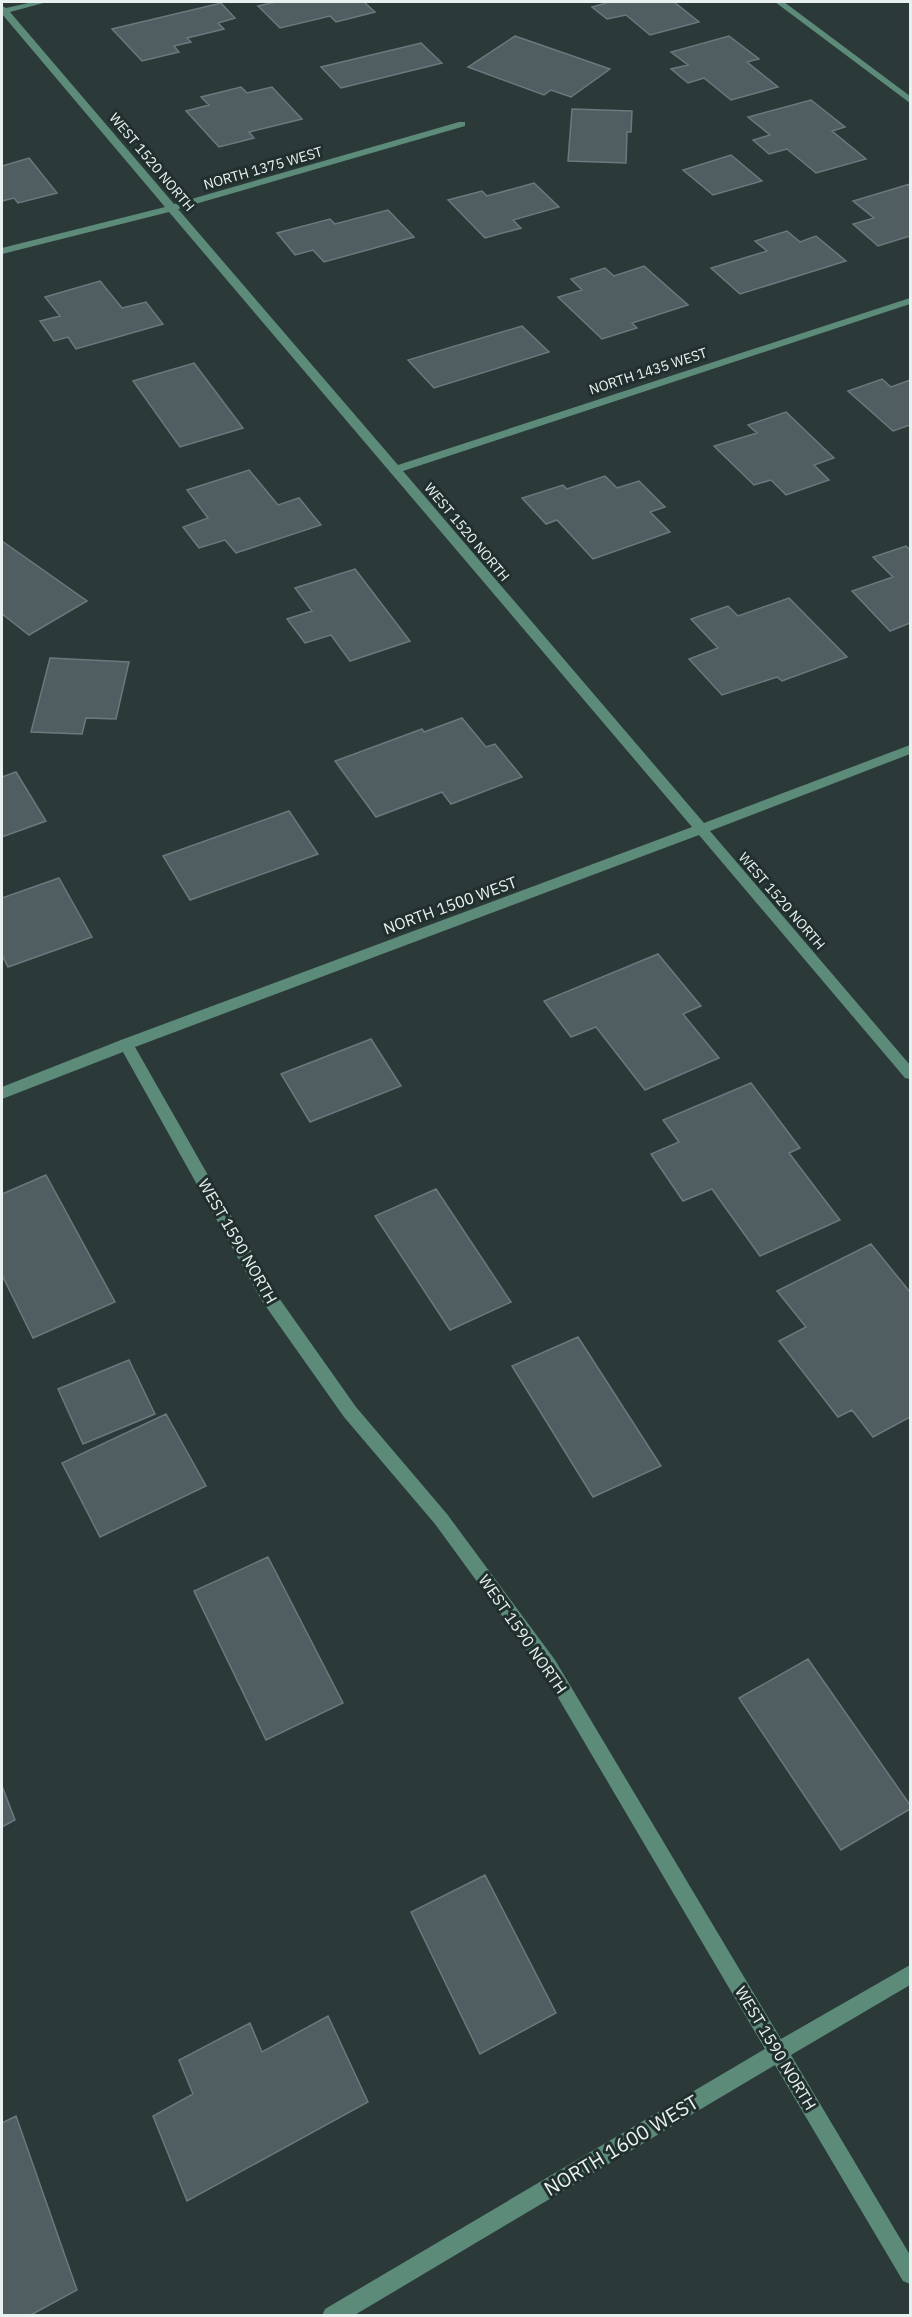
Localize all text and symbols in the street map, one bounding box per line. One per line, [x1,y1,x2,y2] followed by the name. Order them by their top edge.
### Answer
[106,109,198,215] street label: WEST 1520 NORTH
[201,142,325,194] street label: NORTH 1375 WEST
[587,343,709,399] street label: NORTH 1435 WEST
[421,479,513,585] street label: WEST 1520 NORTH
[735,849,829,953] street label: WEST 1520 NORTH
[380,872,520,938] street label: NORTH 1500 WEST
[194,1175,282,1307] street label: WEST 1590 NORTH
[474,1571,572,1697] street label: WEST 1590 NORTH
[731,1983,821,2113] street label: WEST 1590 NORTH
[539,2088,703,2202] street label: NORTH 1600 WEST

